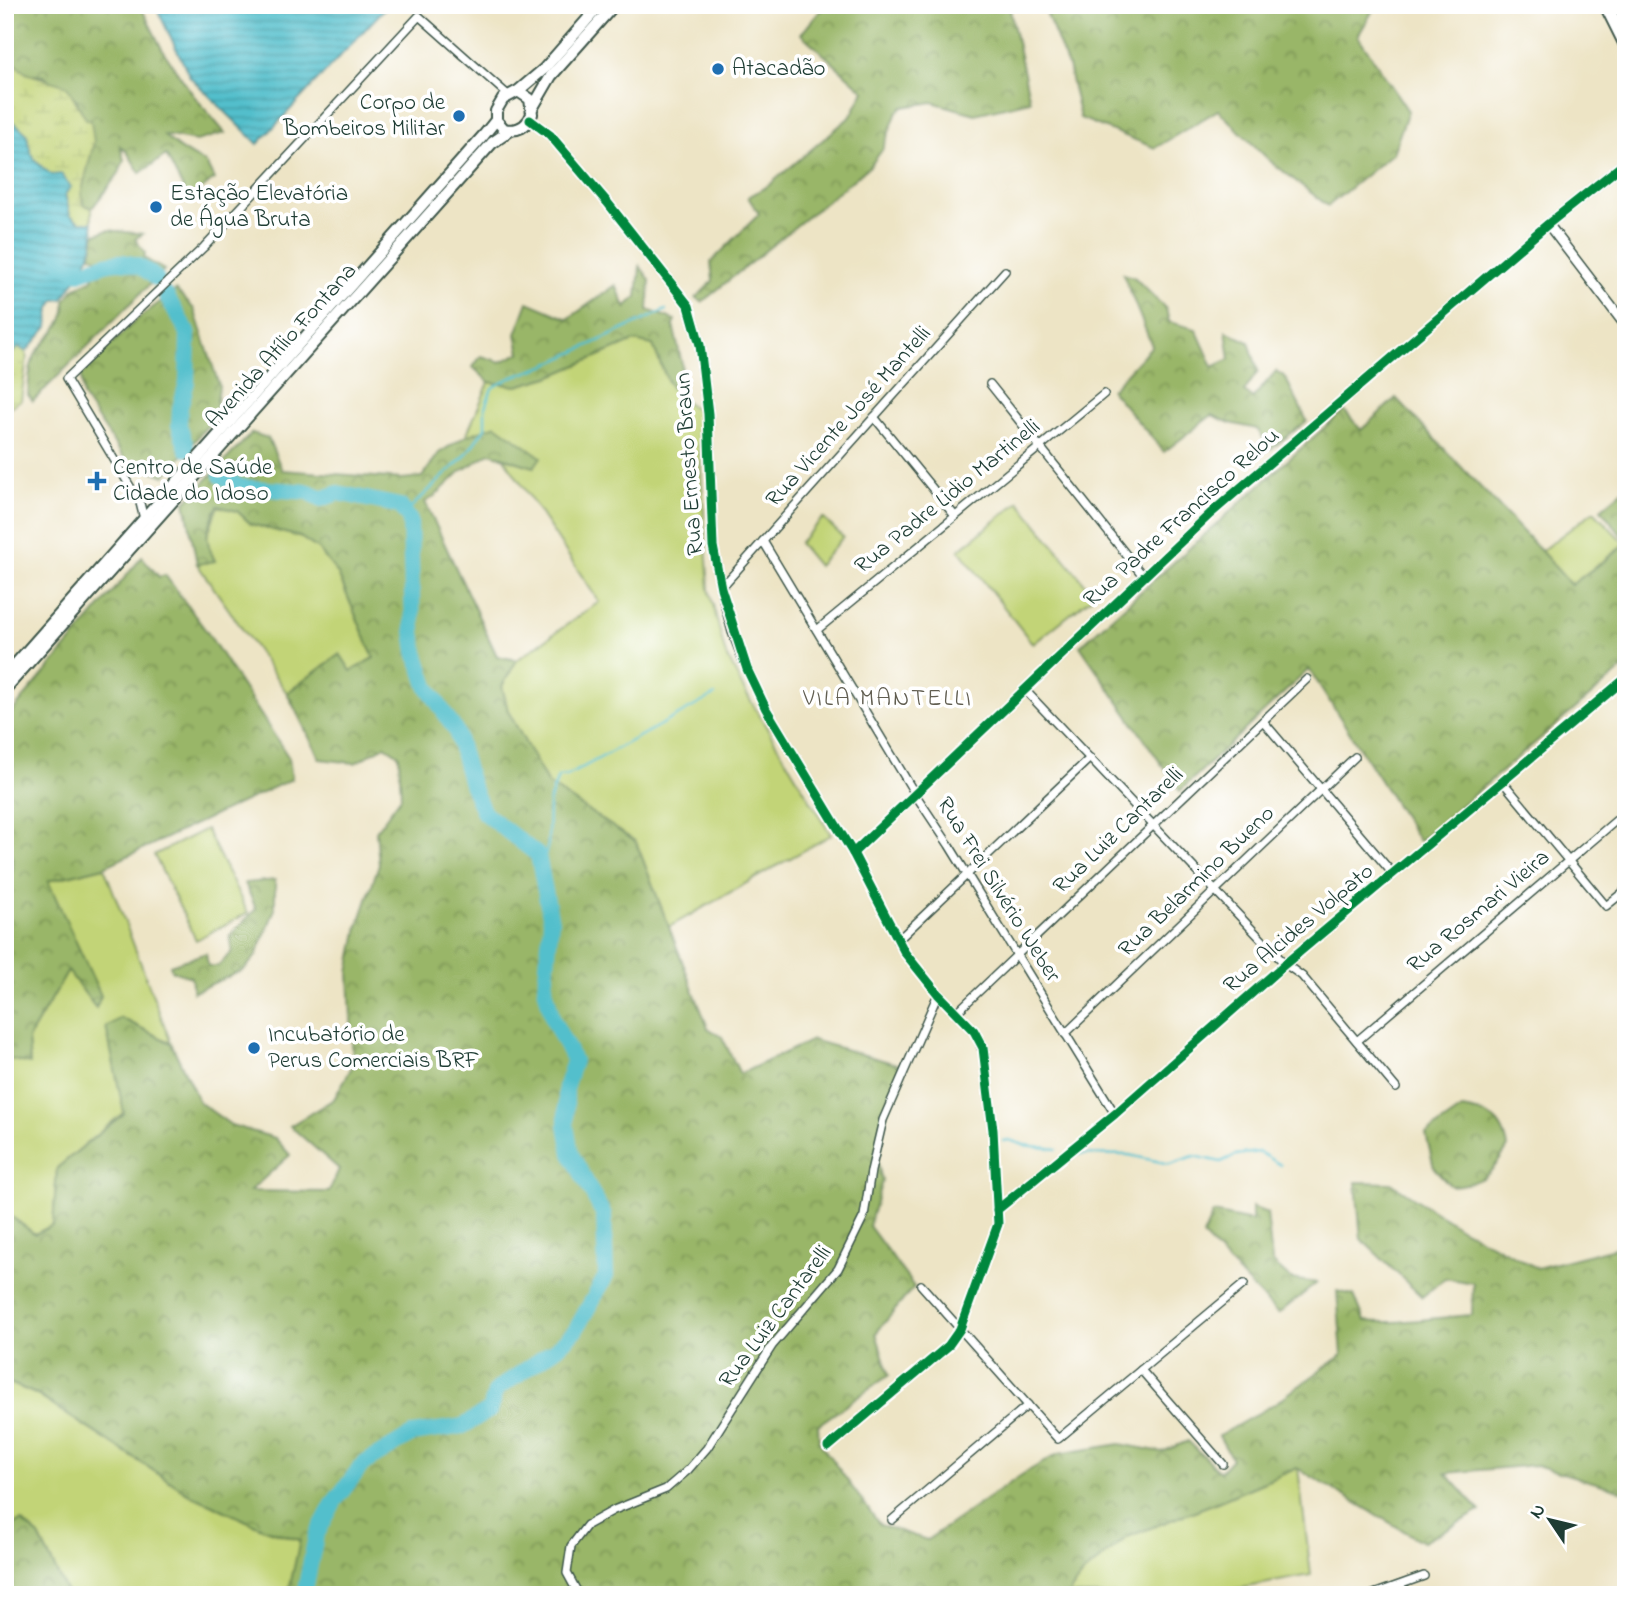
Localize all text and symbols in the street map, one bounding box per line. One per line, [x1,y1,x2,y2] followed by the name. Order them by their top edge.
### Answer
[732,53,826,86] place label: Atacadão
[710,61,726,77] marker: Atacadão
[282,87,446,146] place label: Corpo de Bombeiros Militar
[451,108,467,124] marker: Corpo de Bombeiros Militar
[170,178,348,238] place label: Estação Elevatória de Água Bruta
[148,199,164,215] marker: Estação Elevatória de Água Bruta
[199,256,365,436] street label: Avenida Atílio Fontana
[758,319,940,515] street label: Rua Vicente José Mantelli
[667,371,713,557] street label: Rua Ernesto Braun
[848,412,1048,582] street label: Rua Padre Lidio Martinelli
[1076,421,1288,615] street label: Rua Padre Francisco Relou
[113,452,273,511] place label: Centro de Saúde Cidade do Idoso
[87,471,107,491] marker: Centro de Saúde Cidade do Idoso
[802,682,973,717] district label: VILA MANTELLI
[1046,760,1192,902] street label: Rua Luiz Cantarelli
[928,791,1069,990] street label: Rua Frei Silvério Weber
[1111,798,1283,966] street label: Rua Belarmino Bueno
[1400,842,1558,982] street label: Rua Rosmari Vieira
[1217,856,1381,1002] street label: Rua Alcides Volpato
[268,1019,479,1078] place label: Incubatório de Perus Comerciais BRF
[246,1040,262,1056] marker: Incubatório de Perus Comerciais BRF
[711,1239,841,1395] street label: Rua Luiz Cantarelli
[1516,1484,1586,1554] north arrow
[1523,1499,1553,1525] text: N

